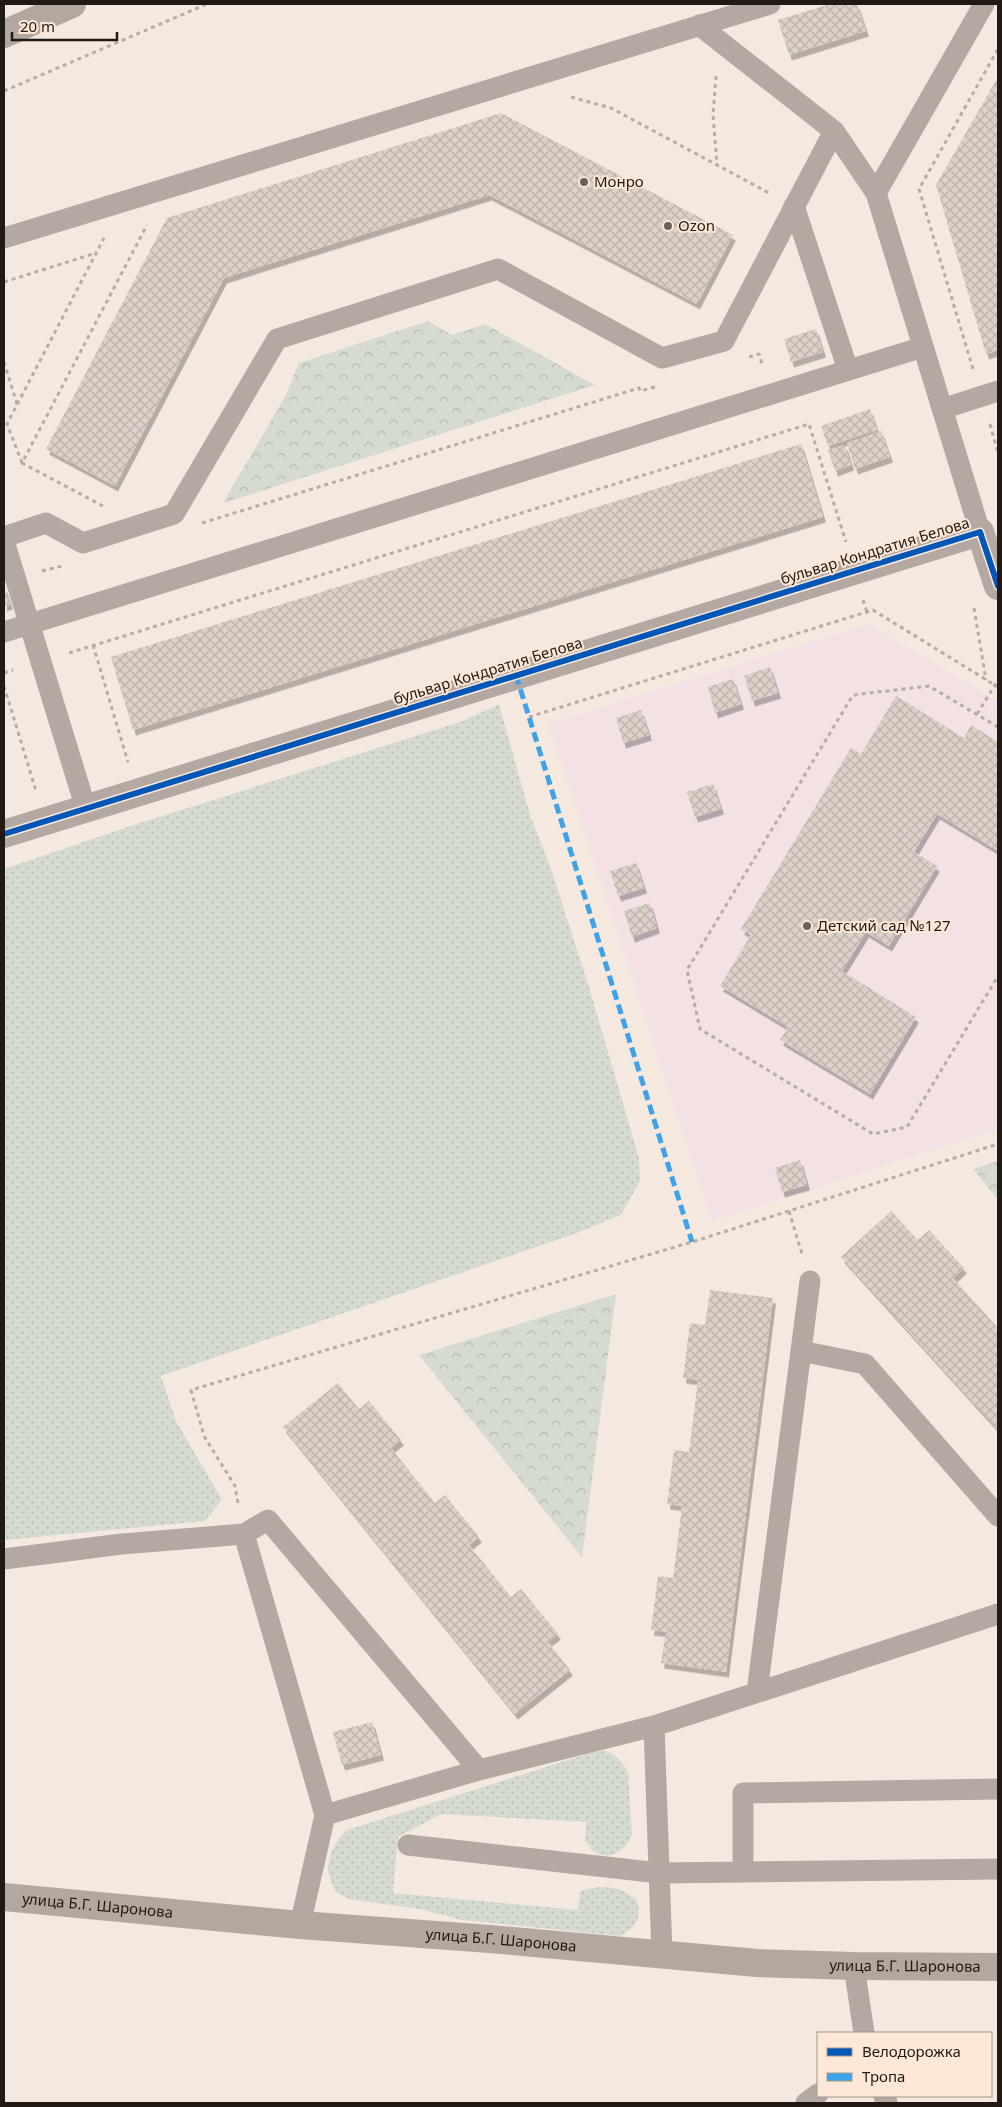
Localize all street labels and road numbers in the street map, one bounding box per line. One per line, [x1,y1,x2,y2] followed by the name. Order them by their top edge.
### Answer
[778,512,972,588] street label: бульвар Кондратия Белова
[391,632,585,708] street label: бульвар Кондратия Белова
[21,1888,174,1922] street label: улица Б.Г. Шаронова
[425,1923,578,1956] street label: улица Б.Г. Шаронова
[829,1954,981,1976] street label: улица Б.Г. Шаронова

